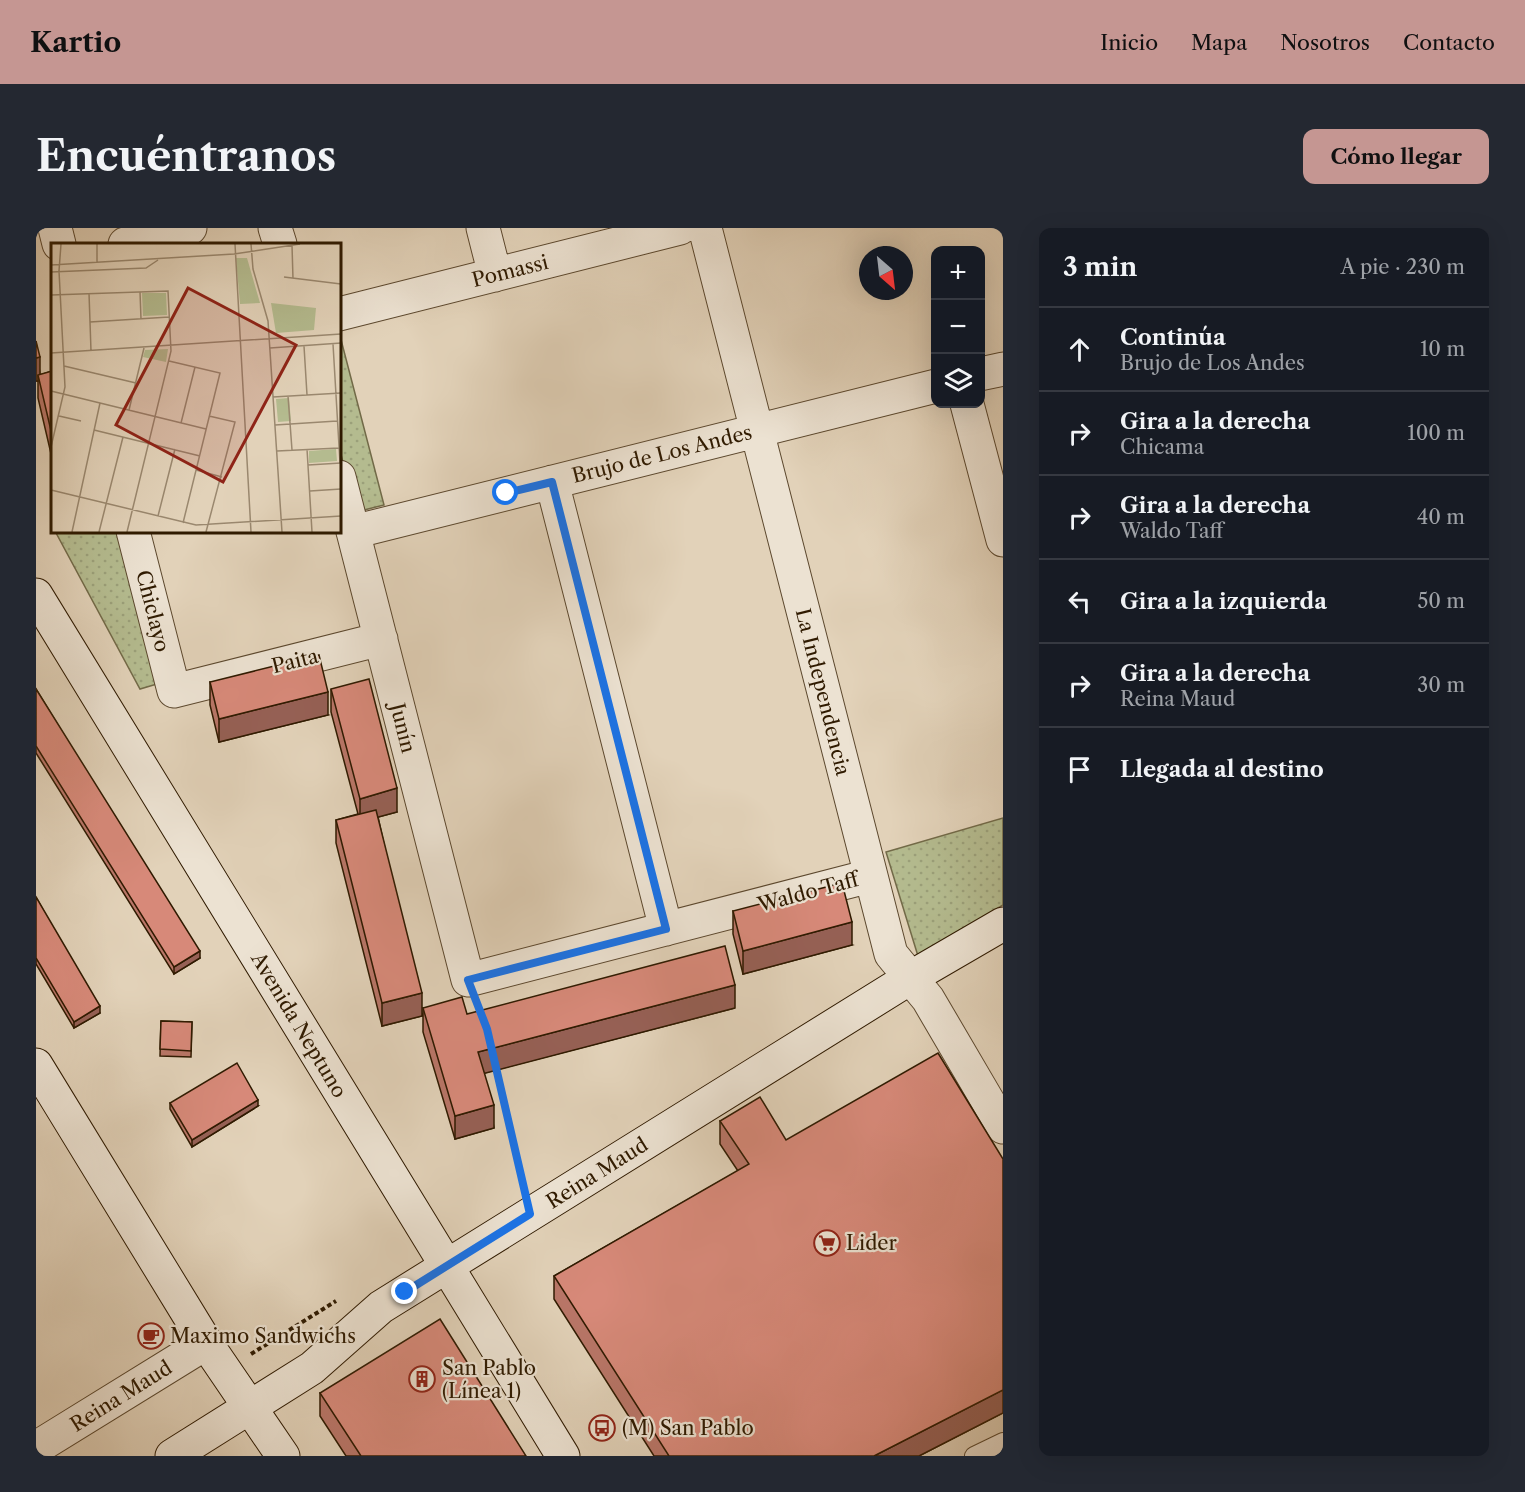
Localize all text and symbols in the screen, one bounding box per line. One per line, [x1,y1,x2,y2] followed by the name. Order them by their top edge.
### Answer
[30,25,121,59] text: Kartio
[1100,30,1158,55] text: Inicio
[1191,30,1247,55] text: Mapa
[1280,30,1370,55] text: Nosotros
[1403,30,1495,55] text: Contacto
[1303,129,1489,184] button: Cómo llegar
[36,130,336,182] text: Encuéntranos
[51,243,340,532] inset map
[859,246,913,300] north arrow
[931,246,985,408] map controls
[931,246,985,300] button: +
[469,250,551,292] street label: Pomassi
[1063,251,1137,283] text: 3 min
[1341,255,1465,279] text: A pie · 230 m
[931,300,985,354] button: −
[1120,324,1226,351] text: Continúa
[1063,333,1096,366] icon: ahead
[1420,337,1465,361] text: 10 m
[1120,351,1305,375] text: Brujo de Los Andes
[931,354,985,408] button: layers
[1120,408,1310,435] text: Gira a la derecha
[1063,417,1096,450] icon: right
[570,420,754,488] street label: Brujo de Los Andes
[1407,421,1465,445] text: 100 m
[1120,435,1204,459] text: Chicama
[492,479,518,505] route start
[1120,492,1310,519] text: Gira a la derecha
[1063,501,1096,534] icon: right
[1417,505,1465,529] text: 40 m
[1120,519,1223,543] text: Waldo Taff
[131,568,175,654] street label: Chiclayo
[1063,585,1096,618] icon: left
[1120,588,1327,615] text: Gira a la izquierda
[1418,589,1465,613] text: 50 m
[791,606,855,778] street label: La Independencia
[269,644,321,678] street label: Paita
[1120,660,1310,687] text: Gira a la derecha
[1063,669,1096,702] icon: right
[1417,673,1465,697] text: 30 m
[1120,687,1235,711] text: Reina Maud
[385,698,421,756] street label: Junín
[1063,753,1096,786] icon: arrive
[1120,756,1324,783] text: Llegada al destino
[754,866,863,917] street label: Waldo Taff
[246,947,352,1102] street label: Avenida Neptuno
[542,1132,652,1214] street label: Reina Maud
[812,1228,842,1258] supermarket icon: Lider
[846,1231,898,1255] place label: Lider
[391,1278,417,1304] route end
[136,1321,166,1351] cafe icon: Maximo Sandwichs
[170,1324,356,1348] place label: Maximo Sandwichs
[66,1355,176,1437] street label: Reina Maud
[442,1356,536,1403] place label: San Pablo (Línea 1)
[407,1364,437,1394] building icon: San Pablo (Línea 1)
[587,1413,617,1443] bus stop icon: (M) San Pablo
[622,1416,754,1440] place label: (M) San Pablo

